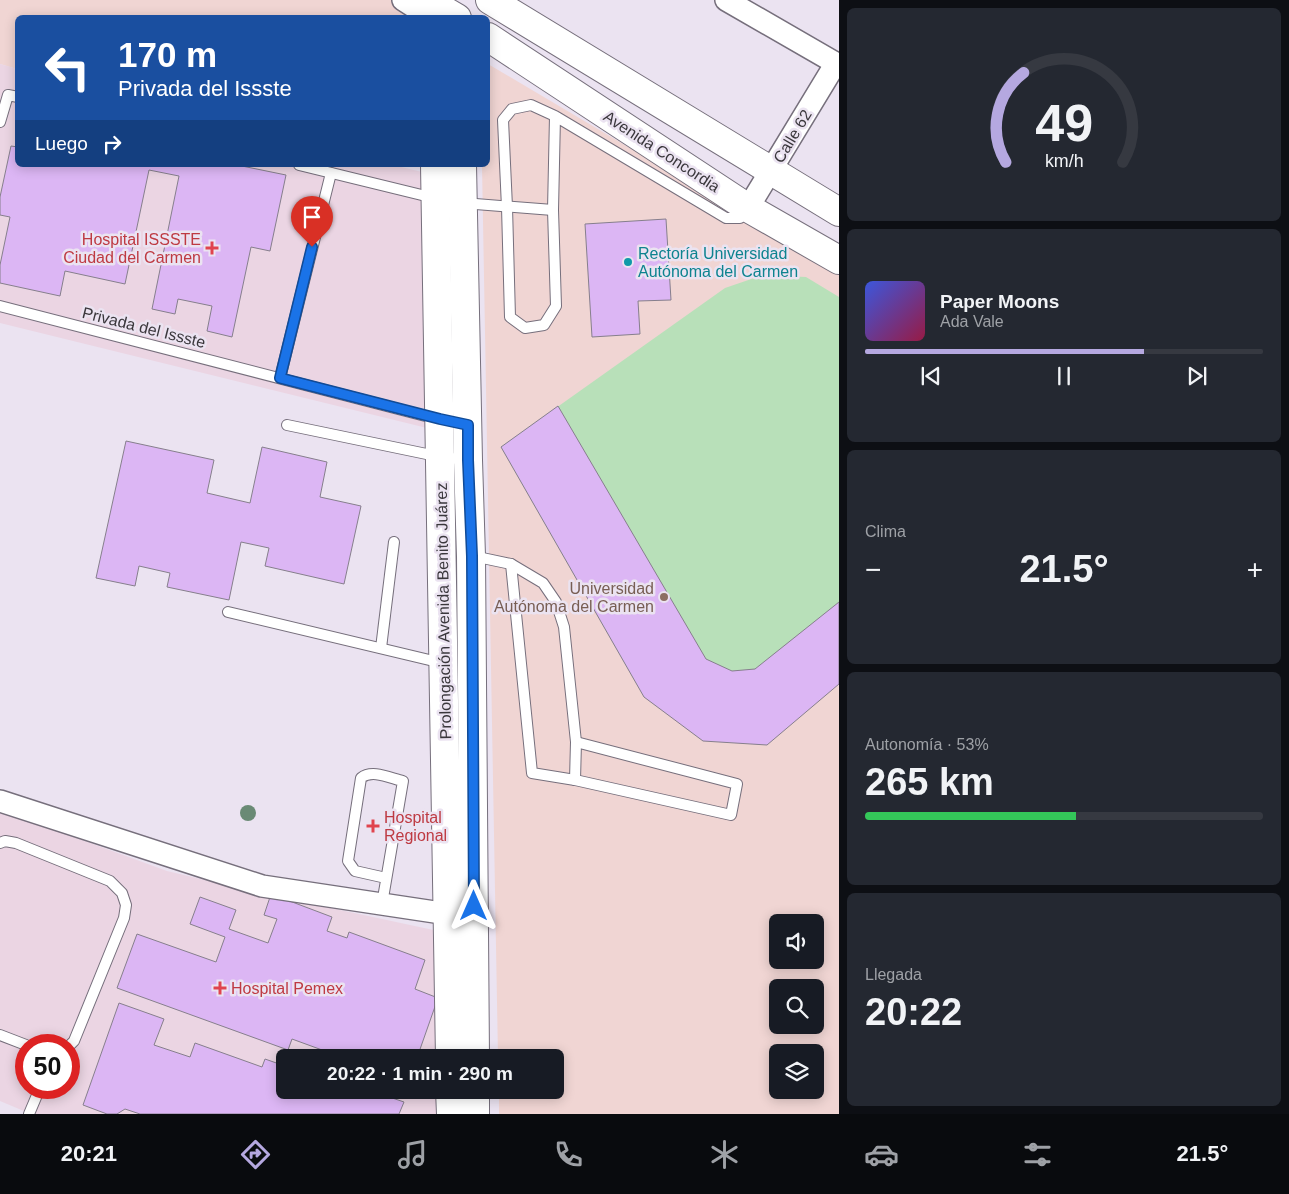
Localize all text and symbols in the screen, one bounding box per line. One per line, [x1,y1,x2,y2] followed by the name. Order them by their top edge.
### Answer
[35,35,100,100] icon: left
[118,35,217,74] text: 170 m
[118,76,292,101] text: Privada del Issste
[1035,94,1093,152] text: 49
[770,107,815,166] street label: Calle 62
[601,108,723,195] street label: Avenida Concordia
[98,130,126,158] icon: right
[35,133,88,154] text: Luego
[1045,151,1083,171] text: km/h
[291,196,333,247] pin
[298,203,326,231] icon: arrive
[63,231,201,266] place label: Hospital ISSSTE Ciudad del Carmen
[205,241,219,255] marker: Hospital ISSSTE Ciudad del Carmen
[638,245,798,280] place label: Rectoría Universidad Autónoma del Carmen
[622,256,634,268] marker: Rectoría Universidad Autónoma del Carmen
[940,291,1059,312] text: Paper Moons
[81,304,207,351] street label: Privada del Issste
[940,313,1004,330] text: Ada Vale
[917,362,945,390] icon: previous
[1050,362,1078,390] icon: pause
[1183,362,1211,390] icon: next
[433,482,454,740] street label: Prolongación Avenida Benito Juárez
[865,523,906,540] text: Clima
[1019,548,1109,590] text: 21.5°
[865,554,881,585] text: −
[1247,554,1263,585] text: +
[494,580,654,615] place label: Universidad Autónoma del Carmen
[658,591,670,603] marker: Universidad Autónoma del Carmen
[865,736,989,753] text: Autonomía · 53%
[865,761,994,803] text: 265 km
[384,809,447,844] place label: Hospital Regional
[366,819,380,833] marker: Hospital Regional
[447,879,499,931] position arrow
[769,914,824,1099] map controls
[769,914,824,969] button: sound
[865,966,922,983] text: Llegada
[769,979,824,1034] button: search
[231,980,343,997] place label: Hospital Pemex
[213,981,227,995] marker: Hospital Pemex
[865,991,962,1033] text: 20:22
[15,1034,80,1099] speed limit sign: 50
[769,1044,824,1099] button: layers
[327,1063,513,1084] text: 20:22 · 1 min · 290 m
[238,1137,273,1172] icon: directions
[395,1137,430,1172] icon: music
[551,1137,586,1172] icon: phone
[707,1137,742,1172] icon: climate
[864,1137,899,1172] icon: car
[1020,1137,1055,1172] icon: filters
[61,1141,117,1166] text: 20:21
[1177,1141,1228,1166] text: 21.5°

